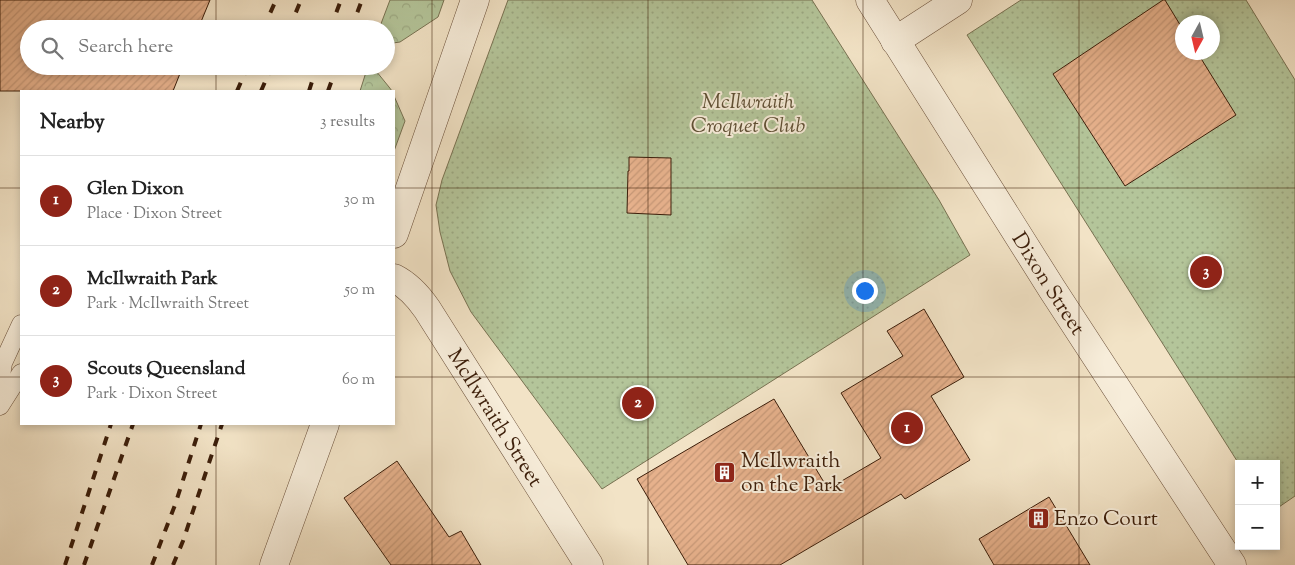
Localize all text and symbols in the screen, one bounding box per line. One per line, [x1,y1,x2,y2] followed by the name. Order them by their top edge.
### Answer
[1175,15,1220,60] north arrow
[20,20,395,75] search box
[38,34,66,62] icon: search
[78,34,173,61] text: Search here
[691,88,805,142] park label: McIlwraith Croquet Club
[40,108,105,138] text: Nearby
[320,111,375,134] text: 3 results
[87,176,184,203] text: Glen Dixon
[53,189,59,212] text: 1
[344,189,375,212] text: 30 m
[87,203,222,226] text: Place · Dixon Street
[1003,227,1091,342] street label: Dixon Street
[1190,253,1222,291] pin: 3
[87,266,218,293] text: McIlwraith Park
[852,278,878,304] your location
[52,279,60,302] text: 2
[344,279,375,302] text: 50 m
[87,293,249,316] text: Park · McIlwraith Street
[439,343,549,493] street label: McIlwraith Street
[87,356,245,383] text: Scouts Queensland
[53,369,59,392] text: 3
[342,369,375,392] text: 60 m
[87,383,217,406] text: Park · Dixon Street
[622,384,654,422] pin: 2
[891,409,923,447] pin: 1
[741,447,844,501] place label: McIlwraith on the Park
[713,460,737,484] building icon: McIlwraith on the Park
[1235,460,1280,550] map controls
[1235,460,1280,505] button: +
[1054,505,1158,535] place label: Enzo Court
[1235,505,1280,550] button: −
[1026,506,1050,530] building icon: Enzo Court

